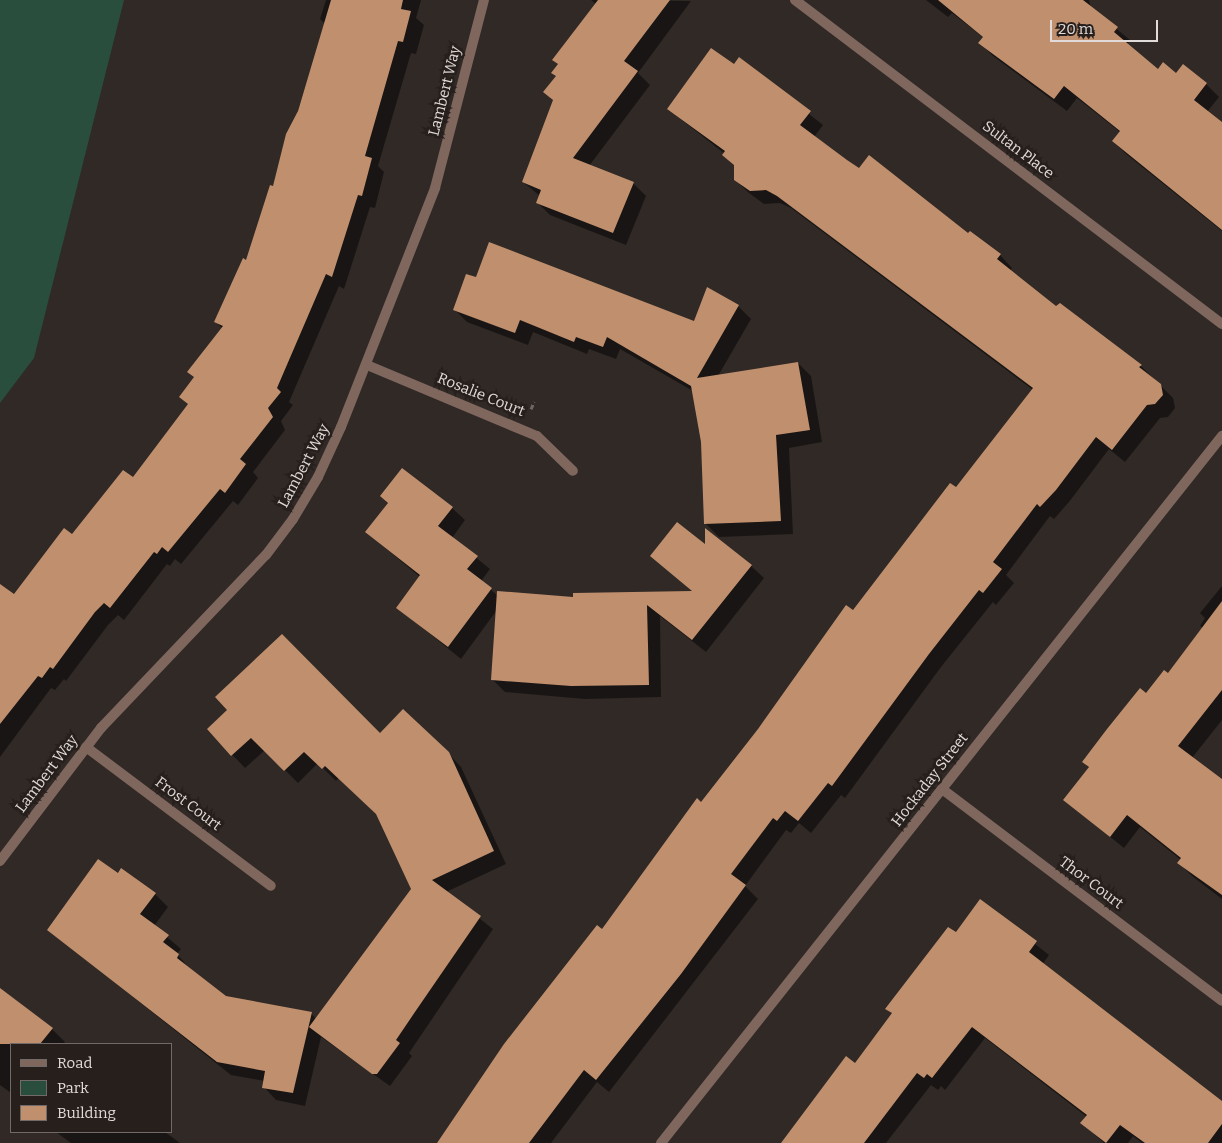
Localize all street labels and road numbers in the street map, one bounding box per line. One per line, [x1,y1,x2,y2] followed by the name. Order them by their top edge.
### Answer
[425,44,465,138] street label: Lambert Way
[979,117,1057,183] street label: Sultan Place
[435,369,527,421] street label: Rosalie Court
[274,421,334,511] street label: Lambert Way
[888,730,972,830] street label: Hockaday Street
[12,732,82,816] street label: Lambert Way
[151,773,225,835] street label: Frost Court
[1055,853,1127,913] street label: Thor Court

